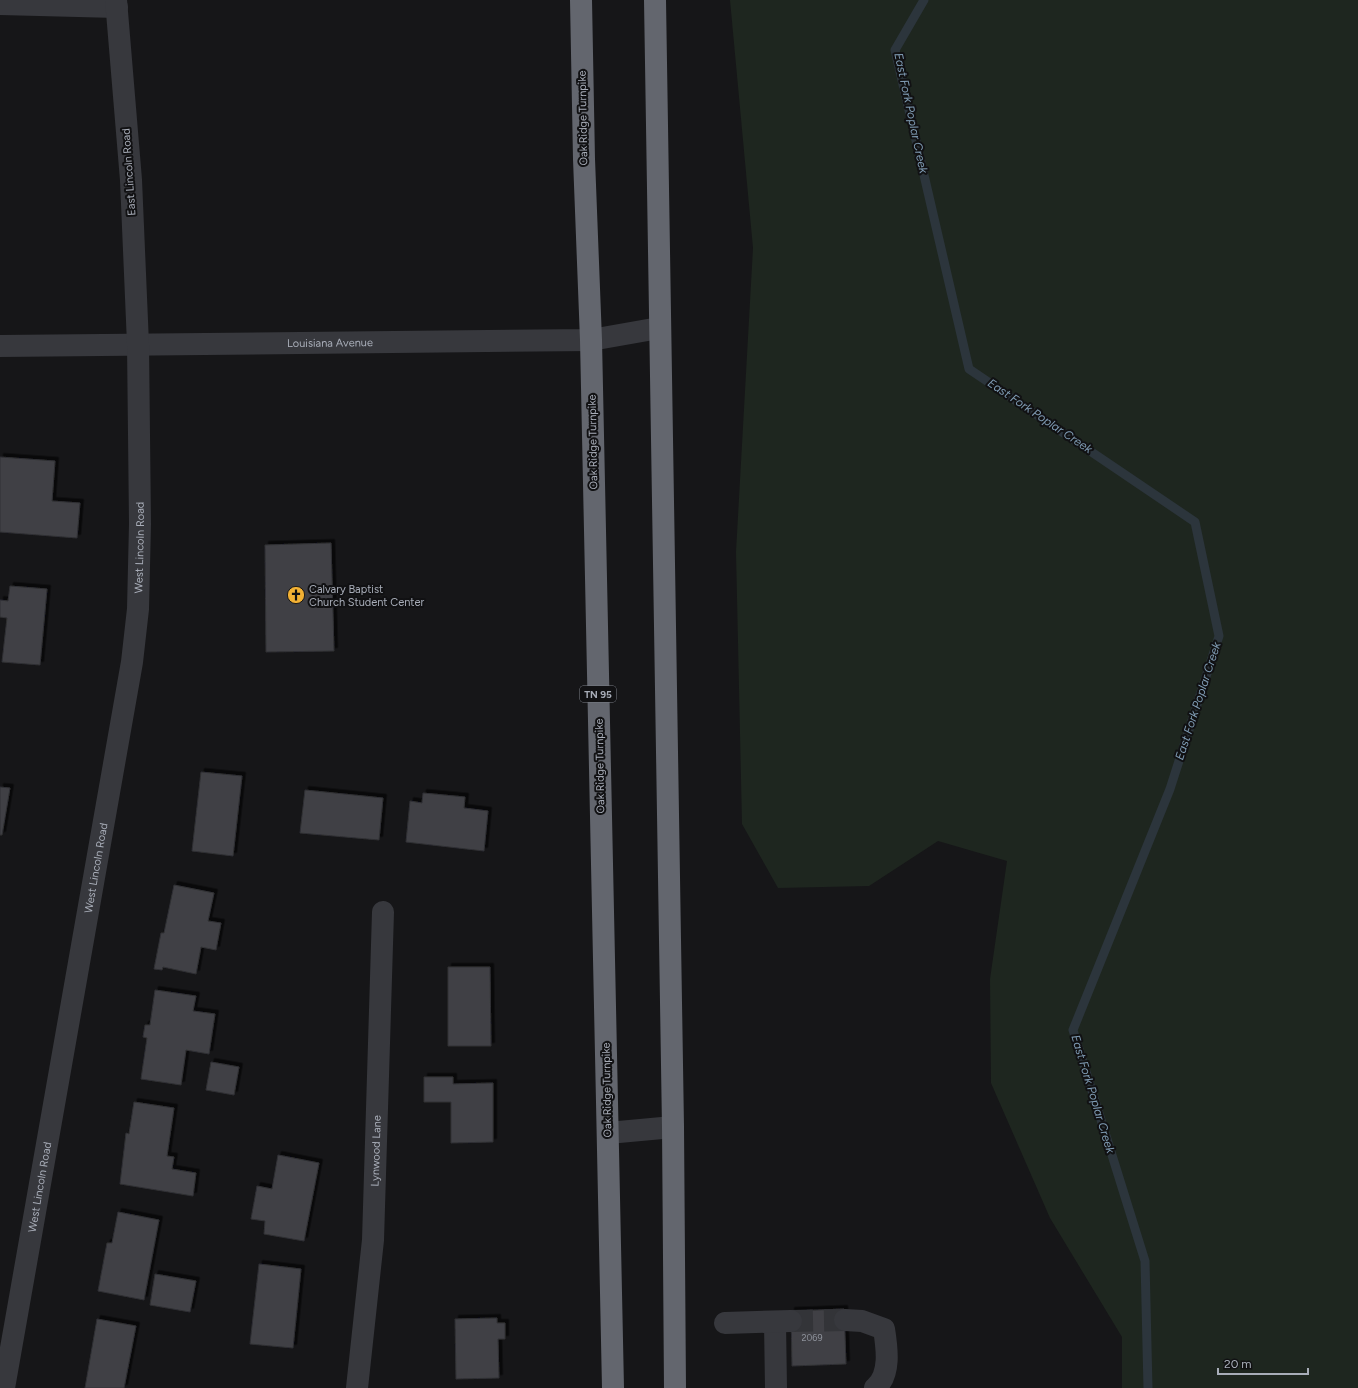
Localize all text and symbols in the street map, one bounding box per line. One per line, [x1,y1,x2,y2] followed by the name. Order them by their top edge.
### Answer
[891,51,931,176] water label: East Fork Poplar Creek
[576,70,590,166] street label: Oak Ridge Turnpike
[119,128,139,216] street label: East Lincoln Road
[287,336,373,350] street label: Louisiana Avenue
[985,376,1096,457] water label: East Fork Poplar Creek
[586,394,600,490] street label: Oak Ridge Turnpike
[132,502,147,593] street label: West Lincoln Road
[309,583,424,609] place label: Calvary Baptist Church Student Center
[286,585,306,605] church icon: Calvary Baptist Church Student Center
[1172,639,1224,762] water label: East Fork Poplar Creek
[580,686,616,702] road number: TN 95
[593,718,607,814] street label: Oak Ridge Turnpike
[81,822,110,914] street label: West Lincoln Road
[1068,1033,1118,1156] water label: East Fork Poplar Creek
[600,1042,614,1138] street label: Oak Ridge Turnpike
[368,1115,383,1187] street label: Lynwood Lane
[25,1141,54,1233] street label: West Lincoln Road
[802,1332,823,1343] house number: 2069
[1218,1350,1308,1376] scale bar
[1224,1357,1252,1371] text: 20 m

